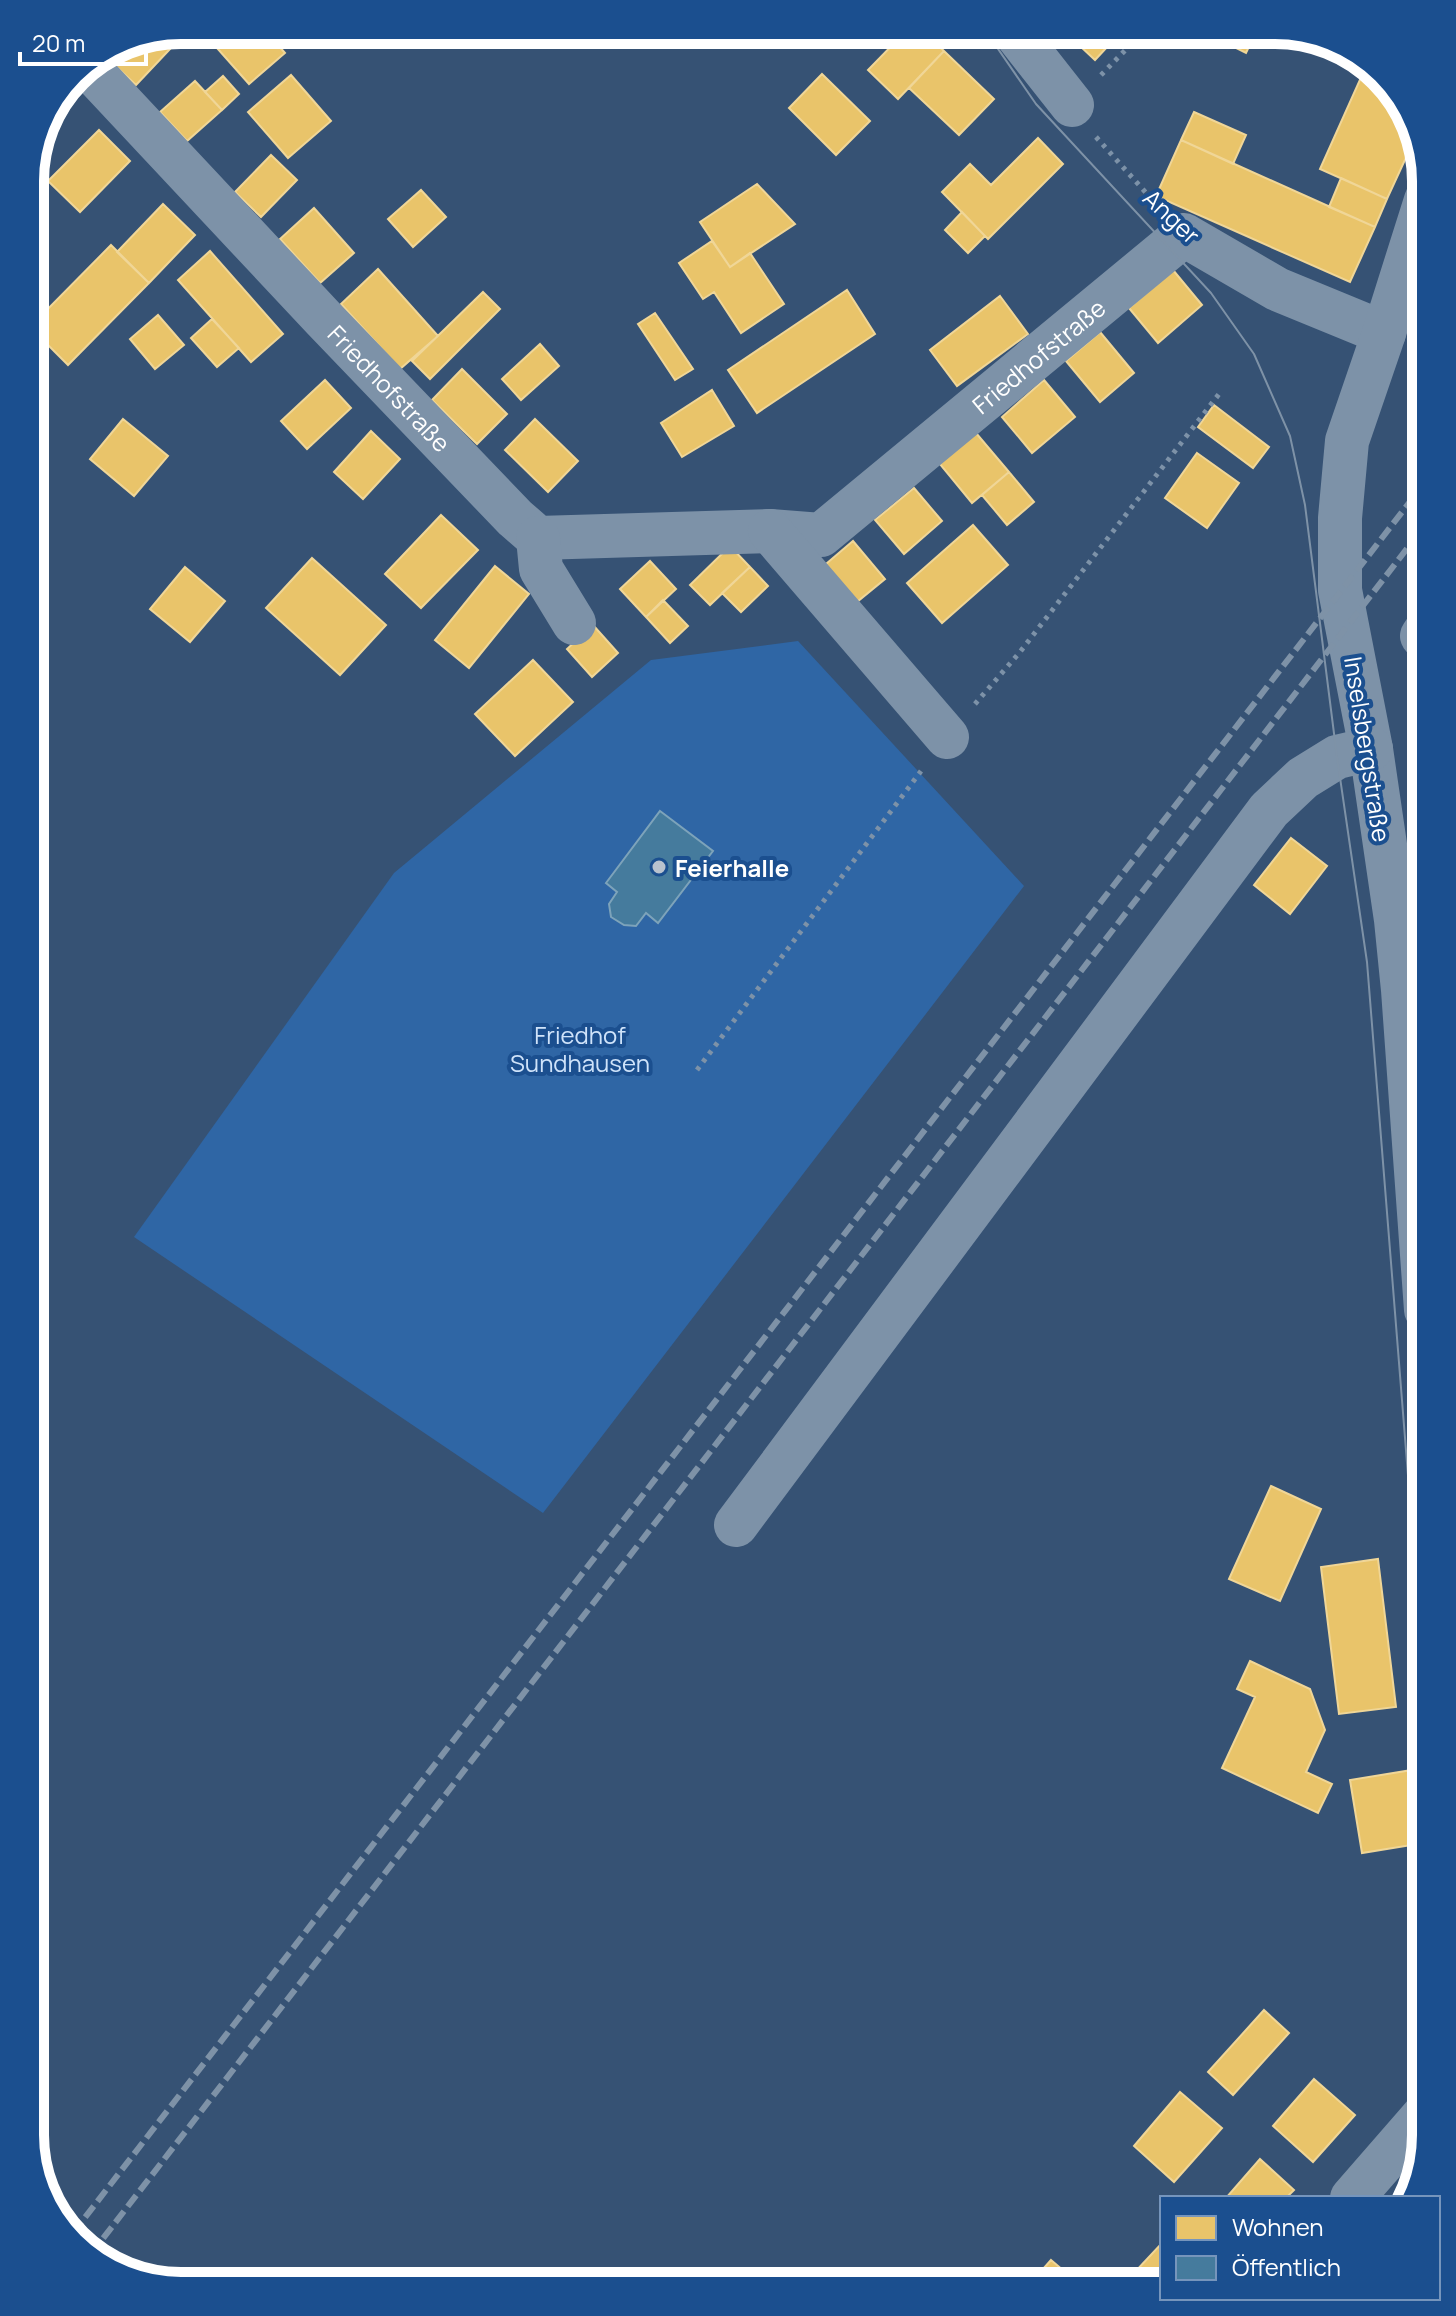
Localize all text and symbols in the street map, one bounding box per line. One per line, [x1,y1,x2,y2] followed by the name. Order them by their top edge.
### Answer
[20,16,146,66] scale bar
[32,26,85,59] text: 20 m
[1136,181,1208,251] street label: Anger
[965,291,1112,420] street label: Friedhofstraße
[321,317,459,458] street label: Friedhofstraße
[1337,654,1399,844] street label: Inselsbergstraße
[675,851,789,884] place label: Feierhalle
[650,858,668,876] marker: Feierhalle
[510,1018,650,1079] park label: Friedhof Sundhausen
[1160,2196,1440,2300] legend
[1232,2210,1324,2243] text: Wohnen
[1232,2250,1341,2283] text: Öffentlich

